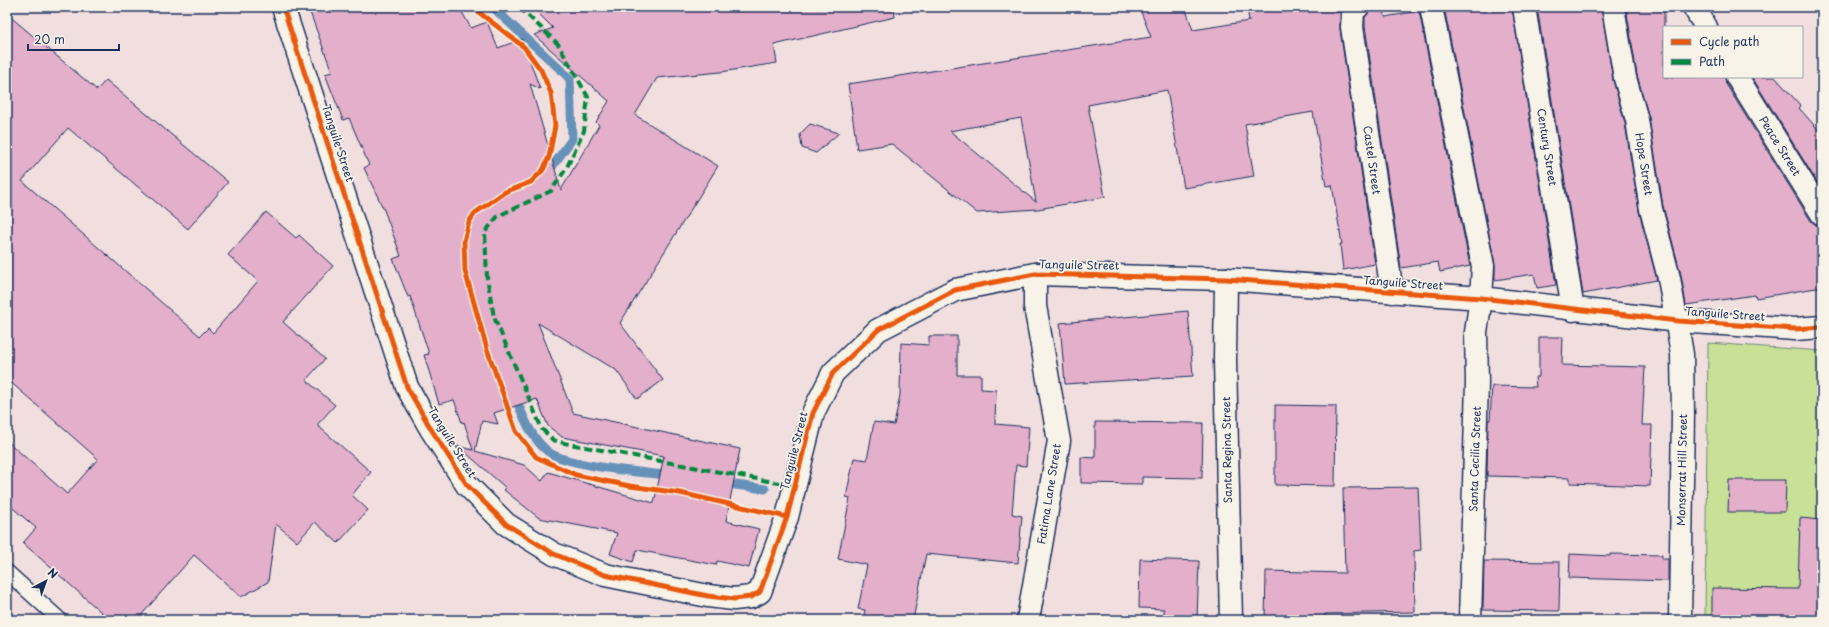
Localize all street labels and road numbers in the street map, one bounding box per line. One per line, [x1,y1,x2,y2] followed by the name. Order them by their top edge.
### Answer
[318,102,359,184] street label: Tanguile Street
[1533,107,1562,187] street label: Century Street
[1755,113,1806,179] street label: Peace Street
[1359,124,1386,196] street label: Castel Street
[1631,131,1658,197] street label: Hope Street
[1039,255,1120,274] street label: Tanguile Street
[1362,271,1444,294] street label: Tanguile Street
[1684,302,1766,325] street label: Tanguile Street
[1217,396,1236,503] street label: Santa Regina Street
[424,403,481,481] street label: Tanguile Street
[1464,405,1485,512] street label: Santa Cecilia Street
[776,409,812,492] street label: Tanguile Street
[1672,413,1691,526] street label: Monserrat Hill Street
[1032,442,1065,545] street label: Fatima Lane Street

